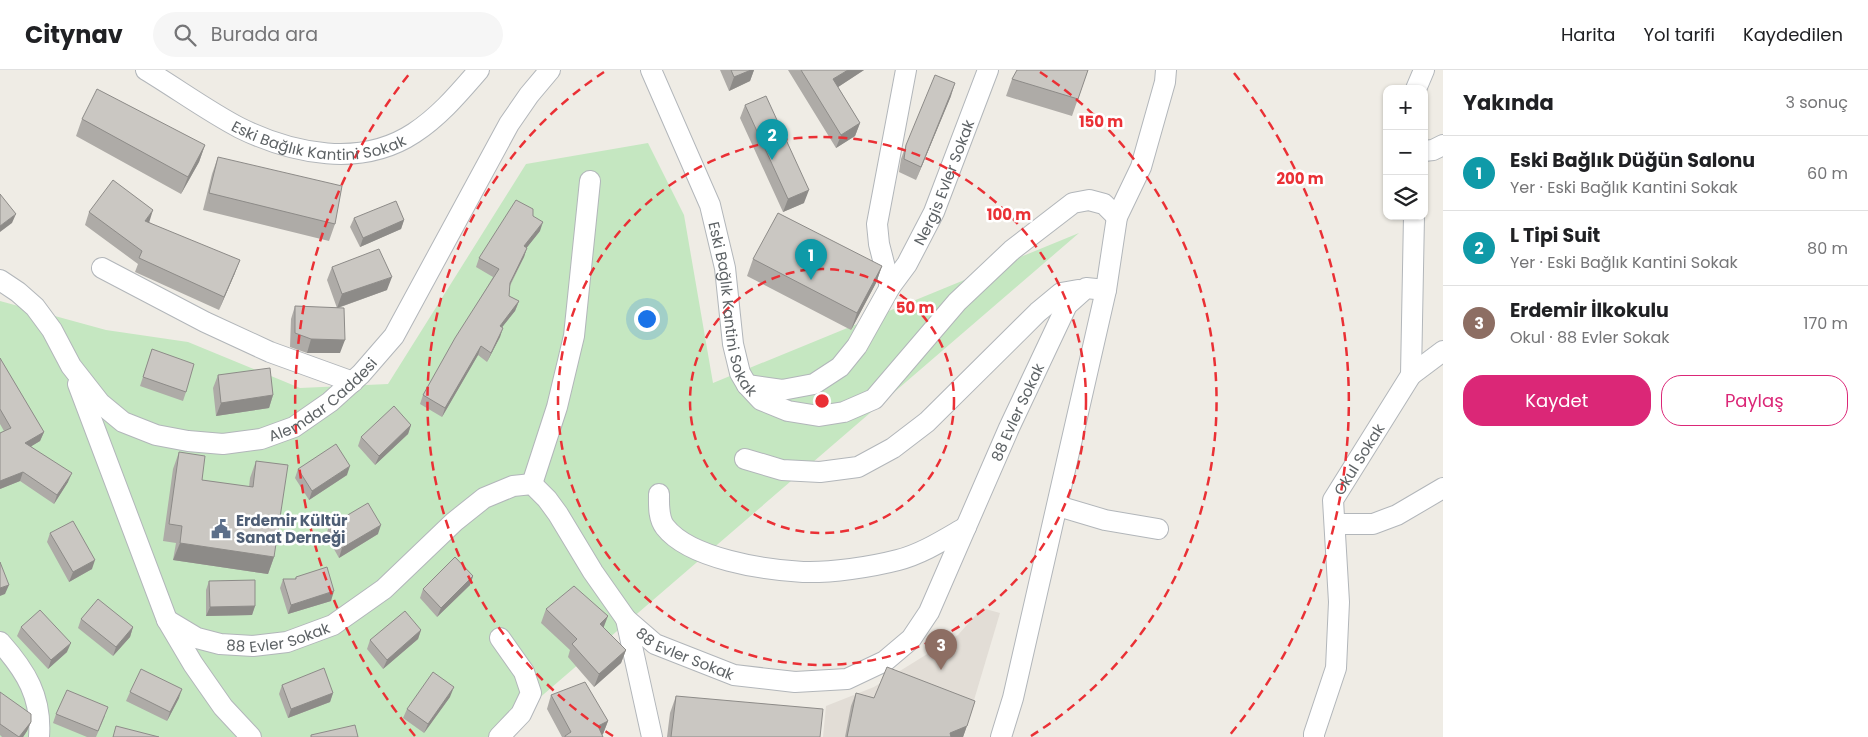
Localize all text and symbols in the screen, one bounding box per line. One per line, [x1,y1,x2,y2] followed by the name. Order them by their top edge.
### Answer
[153,12,503,57] search box
[25,18,123,51] text: Citynav
[171,21,199,49] icon: search
[211,21,318,48] text: Burada ara
[1561,22,1615,47] text: Harita
[1643,22,1715,47] text: Yol tarifi
[1743,22,1843,47] text: Kaydedilen
[1383,85,1428,220] map controls
[1383,85,1428,130] button: +
[1463,88,1554,117] text: Yakında
[1786,91,1848,114] text: 3 sonuç
[1079,111,1123,132] text: 150 m
[228,115,409,164] street label: Eski Bağlık Kantini Sokak
[908,116,979,249] street label: Nergis Evler Sokak
[756,119,788,160] pin: 2
[1383,130,1428,175] button: −
[1510,147,1755,174] text: Eski Bağlık Düğün Salonu
[1476,162,1482,185] text: 1
[1807,162,1848,185] text: 60 m
[1276,168,1324,189] text: 200 m
[1383,175,1428,220] button: layers
[1510,176,1738,199] text: Yer · Eski Bağlık Kantini Sokak
[987,204,1031,225] text: 100 m
[704,219,763,401] street label: Eski Bağlık Kantini Sokak
[1510,222,1600,249] text: L Tipi Suit
[1474,237,1484,260] text: 2
[1807,237,1848,260] text: 80 m
[795,239,827,280] pin: 1
[1510,251,1738,274] text: Yer · Eski Bağlık Kantini Sokak
[896,297,934,318] text: 50 m
[1510,297,1669,324] text: Erdemir İlkokulu
[634,306,660,332] your location
[1474,312,1484,335] text: 3
[1803,312,1848,335] text: 170 m
[1510,326,1670,349] text: Okul · 88 Evler Sokak
[265,353,381,446] street label: Alemdar Caddesi
[985,359,1049,464] street label: 88 Evler Sokak
[1463,375,1651,426] button: Kaydet
[1661,375,1848,426] button: Paylaş
[813,392,831,410] centre of rings
[1328,419,1389,499] street label: Okul Sokak
[236,510,348,548] place label: Erdemir Kültür Sanat Derneği
[210,518,232,540] public building icon: Erdemir Kültür Sanat Derneği
[226,617,333,657] street label: 88 Evler Sokak
[632,622,738,685] street label: 88 Evler Sokak
[925,629,957,670] pin: 3

